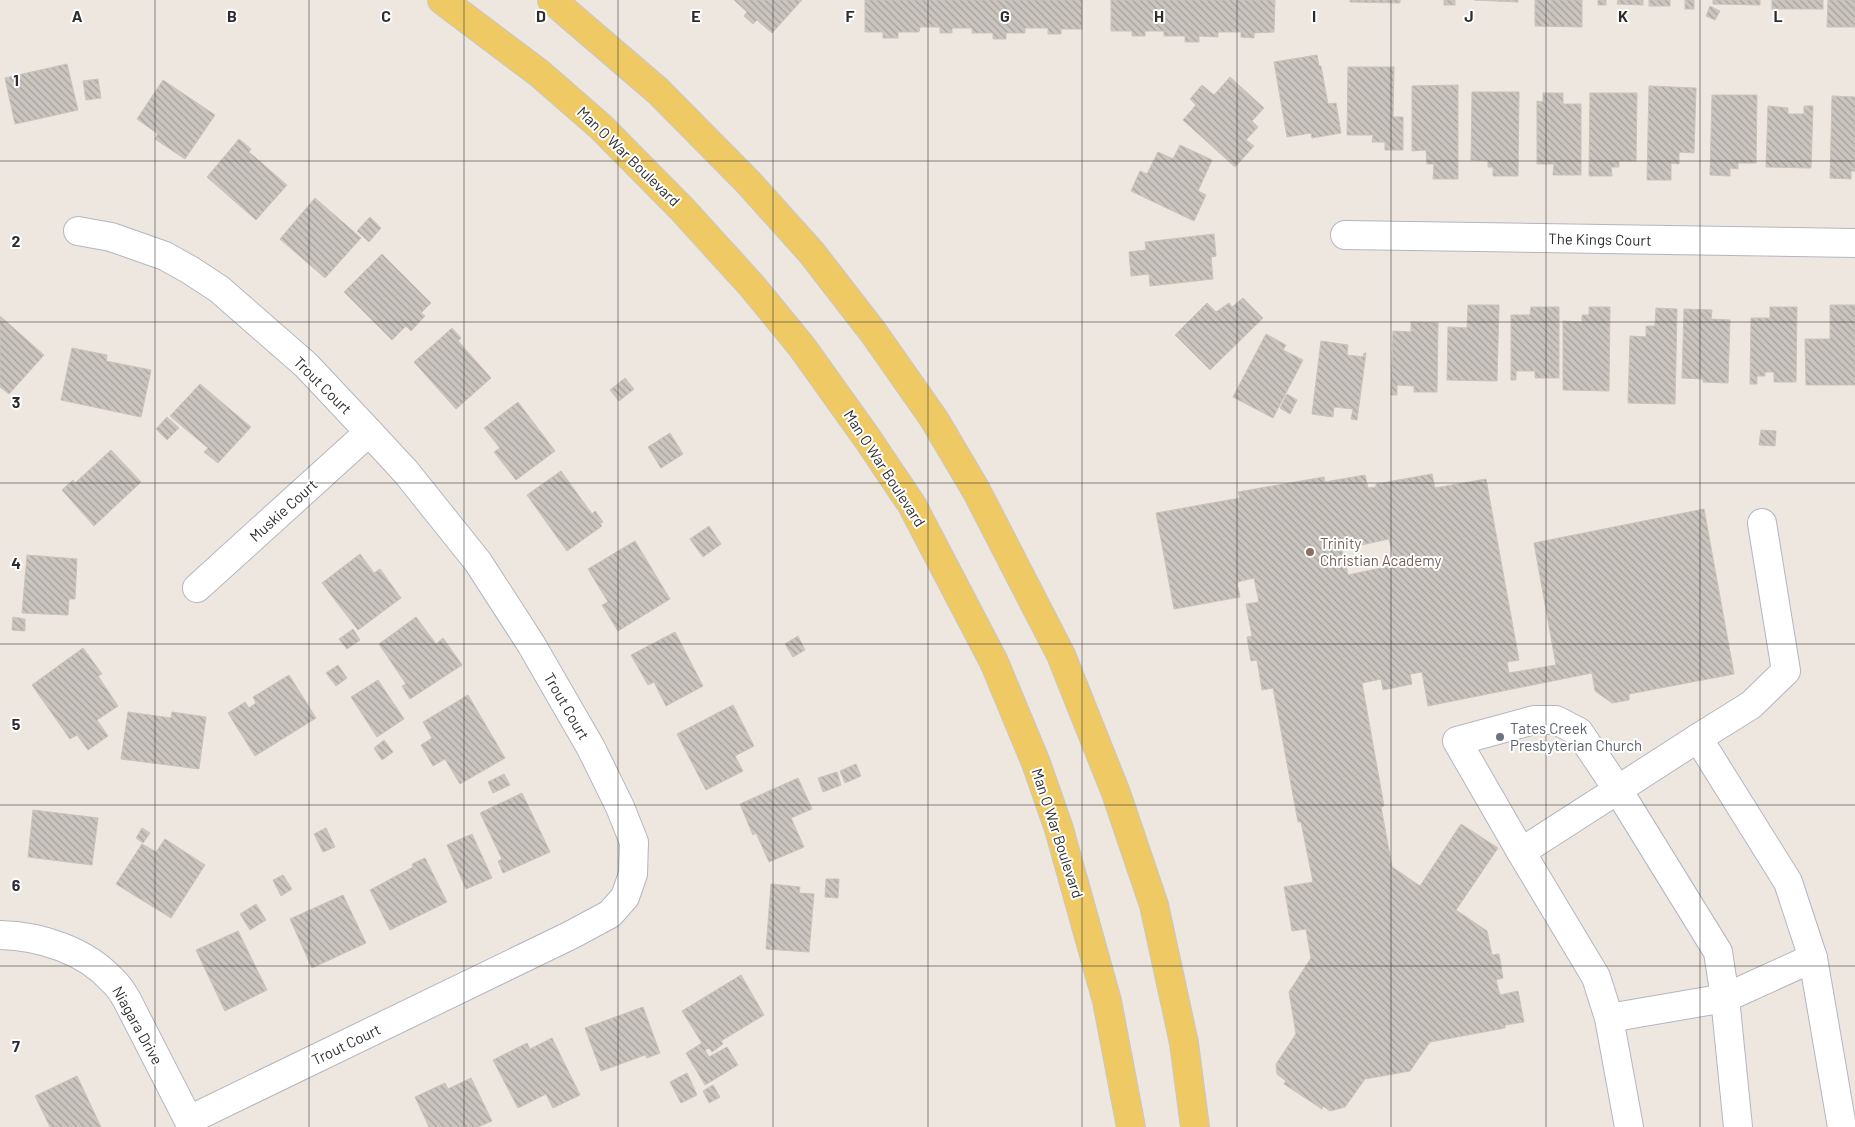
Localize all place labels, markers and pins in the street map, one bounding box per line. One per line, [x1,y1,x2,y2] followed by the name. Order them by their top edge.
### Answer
[1320,534,1442,569] place label: Trinity Christian Academy
[1304,546,1316,558] marker: Trinity Christian Academy
[1510,719,1642,754] place label: Tates Creek Presbyterian Church
[1494,731,1506,743] marker: Tates Creek Presbyterian Church

